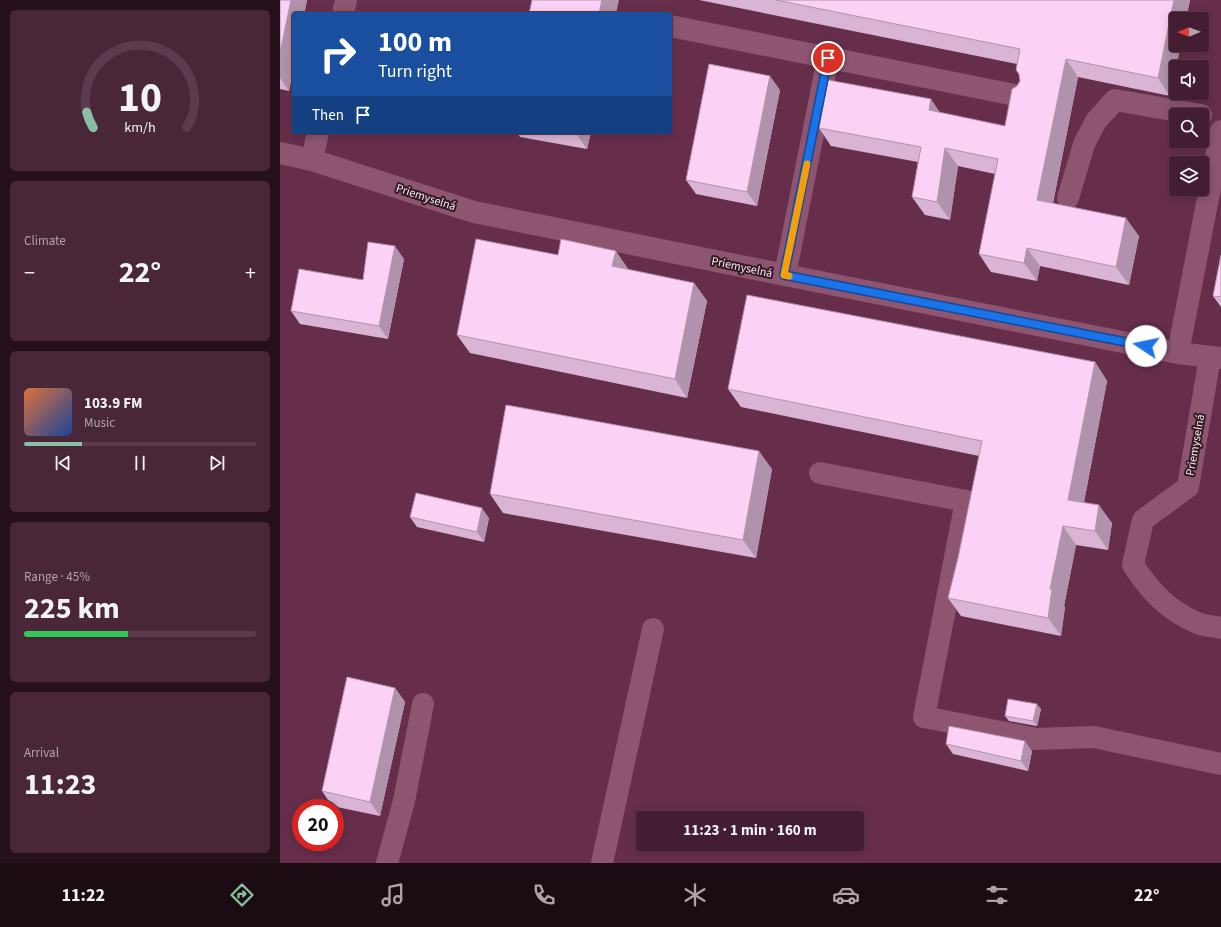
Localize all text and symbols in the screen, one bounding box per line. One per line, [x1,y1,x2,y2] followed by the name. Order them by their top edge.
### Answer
[1169,12,1209,52] north arrow
[1169,12,1209,196] map controls
[378,22,452,62] text: 100 m
[312,28,364,80] icon: right
[811,41,845,75] pin
[817,47,839,69] icon: arrive
[378,59,452,84] text: Turn right
[1169,60,1209,100] button: sound
[118,68,162,128] text: 10
[352,104,374,126] icon: arrive
[312,105,344,126] text: Then
[1169,108,1209,148] button: search
[124,117,156,138] text: km/h
[1169,156,1209,196] button: layers
[394,180,458,215] street label: Priemyselná
[24,232,66,250] text: Climate
[119,251,161,294] text: 22°
[710,253,774,282] street label: Priemyselná
[24,257,35,289] text: −
[245,257,256,289] text: +
[1125,325,1167,367] position arrow
[84,393,142,414] text: 103.9 FM
[1182,413,1209,477] street label: Priemyselná
[84,414,115,432] text: Music
[52,452,74,474] icon: previous
[129,452,151,474] icon: pause
[206,452,228,474] icon: next
[24,568,90,586] text: Range · 45%
[24,587,120,630] text: 225 km
[24,744,59,762] text: Arrival
[24,763,96,806] text: 11:23
[292,799,344,851] speed limit sign: 20
[683,820,817,841] text: 11:23 · 1 min · 160 m
[228,881,256,909] icon: directions
[379,881,407,909] icon: music
[530,881,558,909] icon: phone
[681,881,709,909] icon: climate
[832,881,860,909] icon: car
[983,881,1011,909] icon: filters
[62,883,105,908] text: 11:22
[1134,883,1160,908] text: 22°

